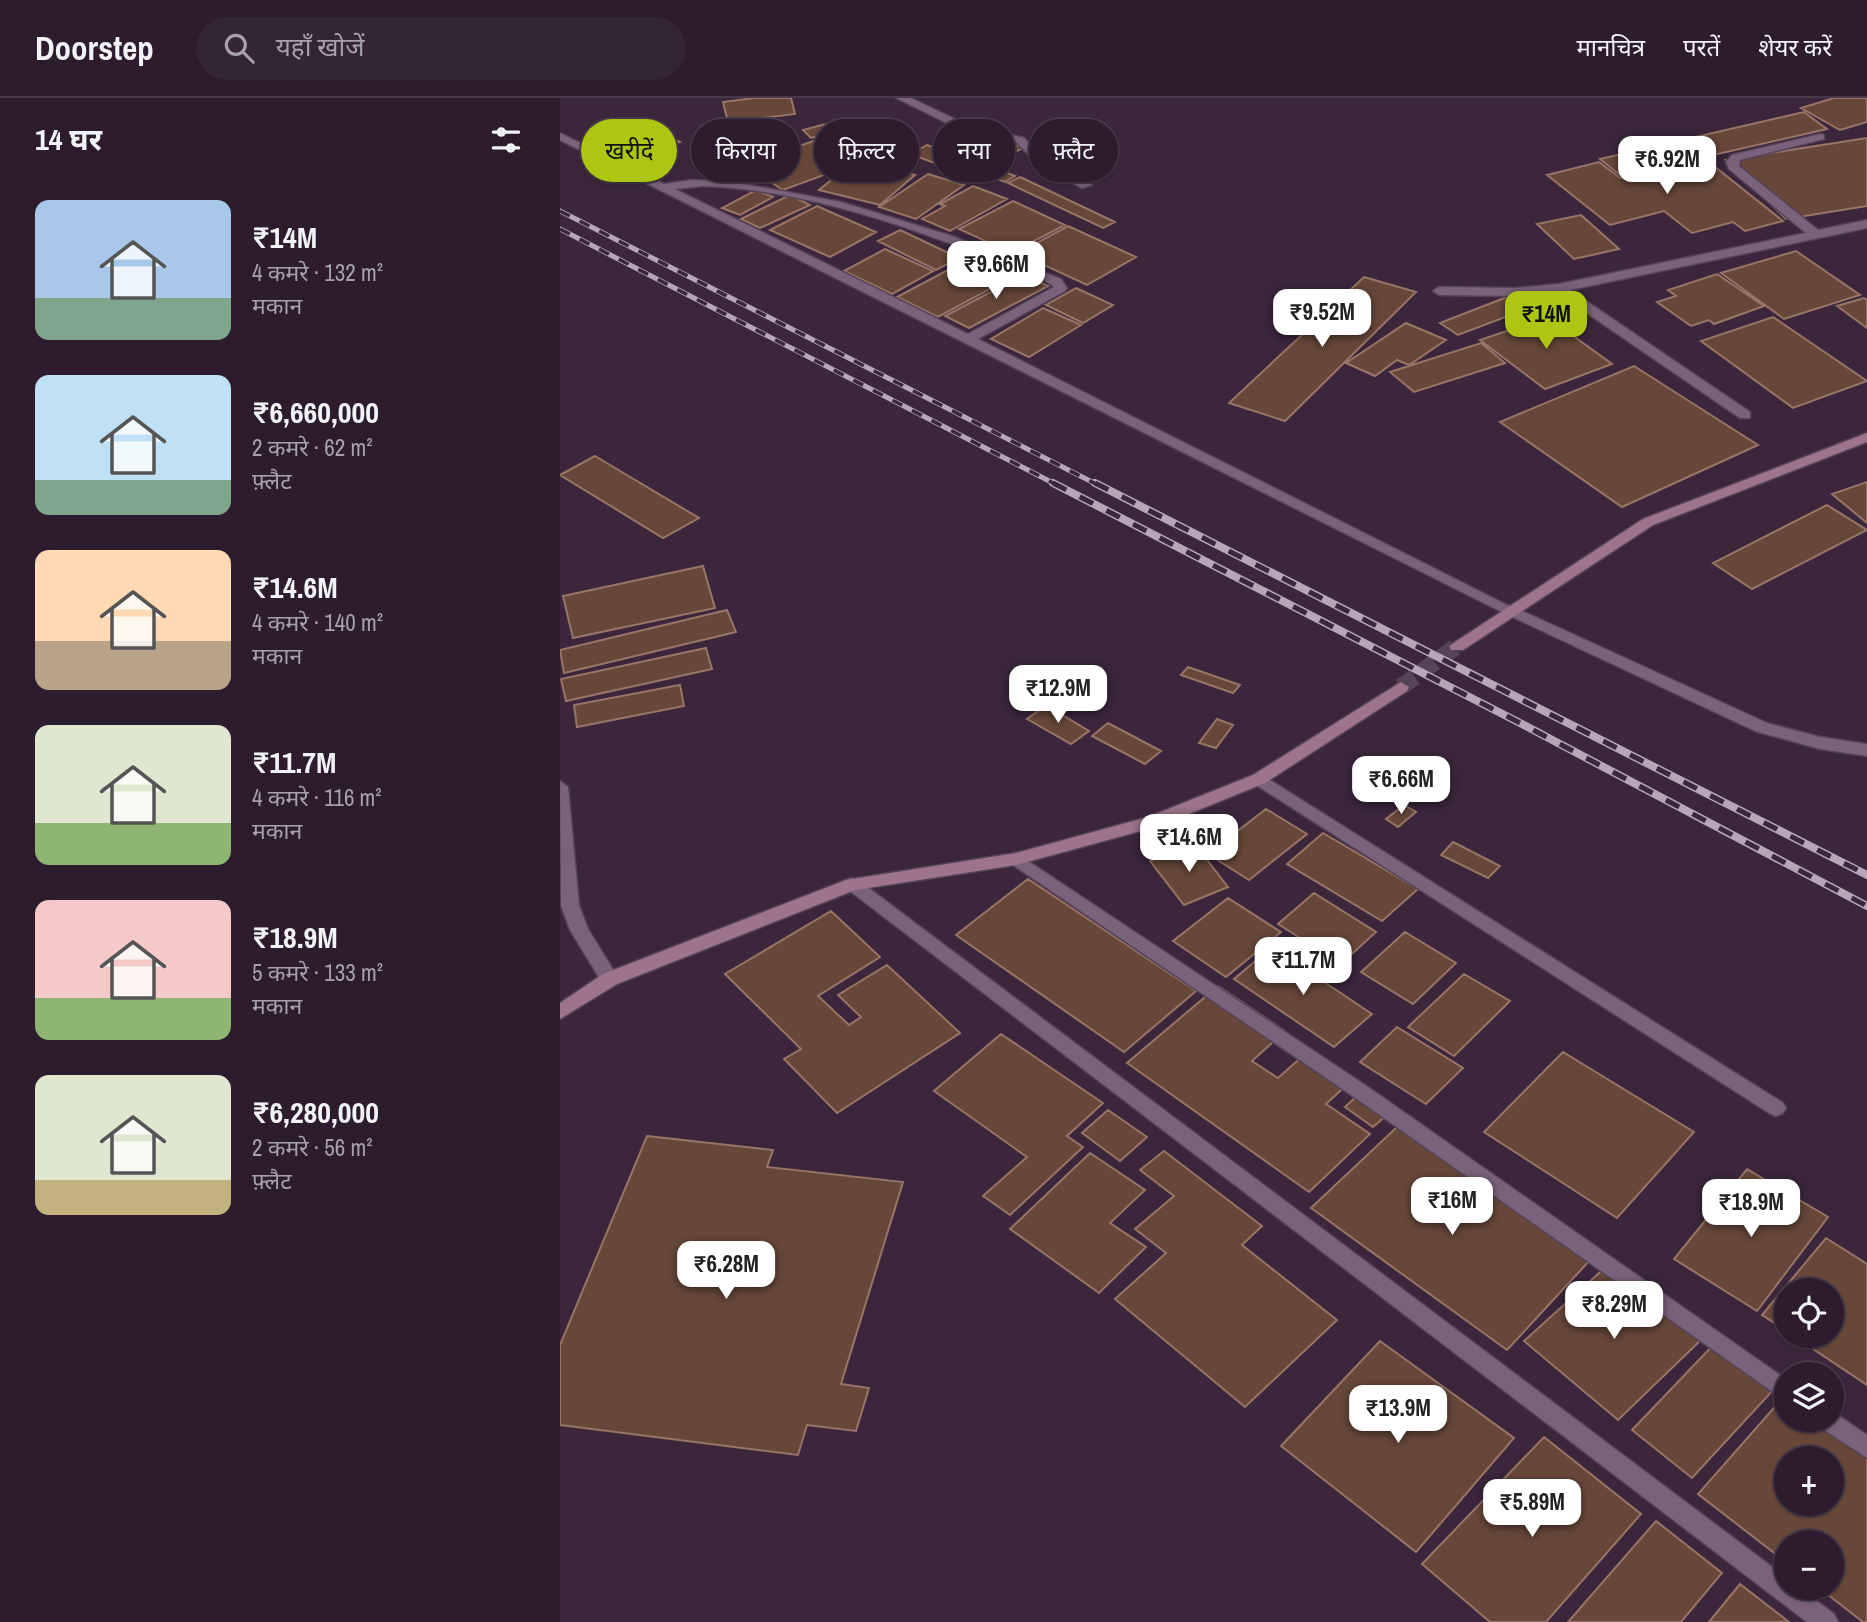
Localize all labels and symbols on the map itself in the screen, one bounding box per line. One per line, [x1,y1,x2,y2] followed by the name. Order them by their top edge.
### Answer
[1610,136,1724,196] pin: ₹6.92M
[939,242,1053,301] pin: ₹9.66M
[1265,289,1379,349] pin: ₹9.52M
[1505,292,1587,351] pin: ₹14M
[1001,666,1115,725] pin: ₹12.9M
[1344,756,1458,816] pin: ₹6.66M
[1132,814,1246,874] pin: ₹14.6M
[1246,937,1360,997] pin: ₹11.7M
[1411,1178,1493,1237] pin: ₹16M
[1694,1180,1808,1239] pin: ₹18.9M
[669,1242,783,1301] pin: ₹6.28M
[1557,1282,1671,1341] pin: ₹8.29M
[1341,1386,1455,1445] pin: ₹13.9M
[1475,1480,1589,1539] pin: ₹5.89M

